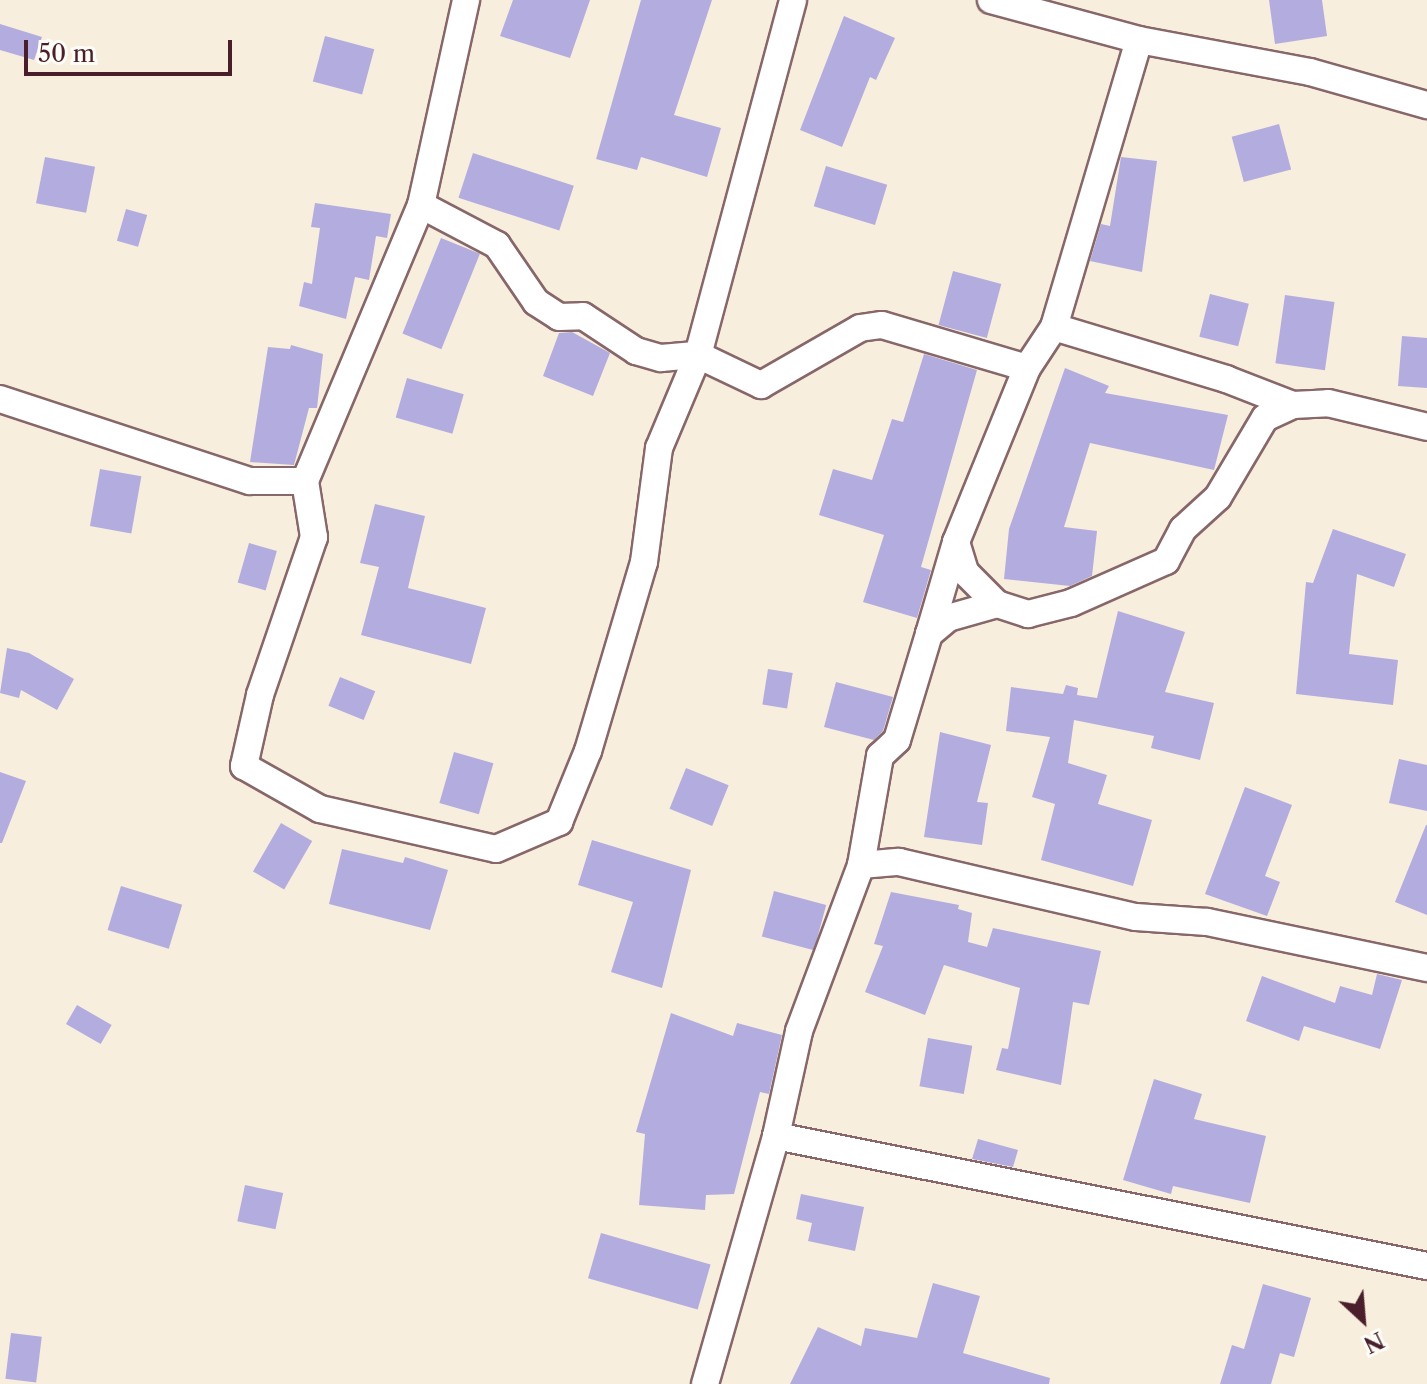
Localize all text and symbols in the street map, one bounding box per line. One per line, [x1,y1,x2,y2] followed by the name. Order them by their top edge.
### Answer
[28,24,236,74] scale bar
[38,39,95,68] text: 50 m
[1323,1280,1403,1360] north arrow
[1359,1326,1388,1358] text: N

